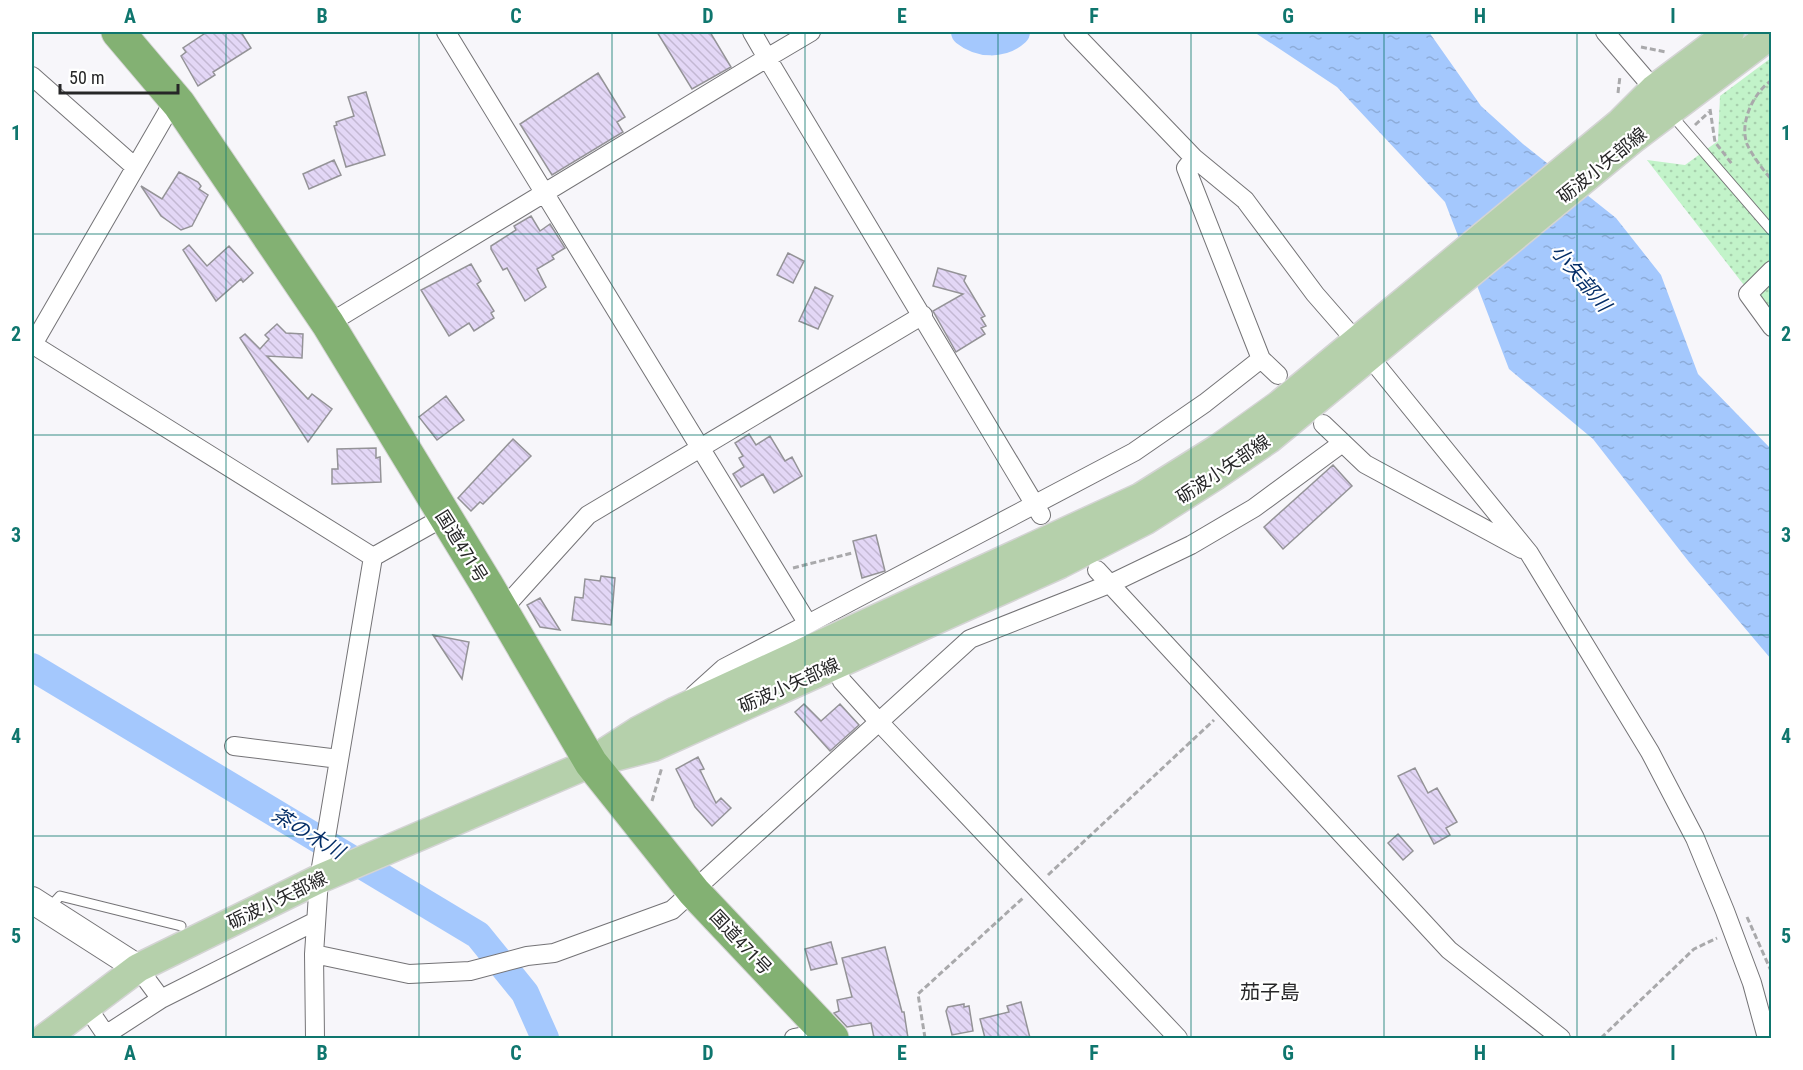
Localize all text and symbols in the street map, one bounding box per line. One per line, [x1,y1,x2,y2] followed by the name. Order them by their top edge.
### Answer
[124,4,136,28] text: A
[316,4,328,28] text: B
[510,4,522,28] text: C
[702,4,714,28] text: D
[897,4,907,28] text: E
[1089,4,1099,28] text: F
[1282,4,1294,28] text: G
[1474,4,1486,28] text: H
[1670,4,1676,28] text: I
[60,57,178,95] scale bar
[69,67,104,88] text: 50 m
[11,121,21,145] text: 1
[1781,121,1791,145] text: 1
[1553,123,1651,207] street label: 砺波小矢部線
[1546,240,1617,318] water label: 小矢部川
[11,322,21,346] text: 2
[1781,322,1791,346] text: 2
[1172,430,1274,508] street label: 砺波小矢部線
[432,506,492,586] street label: 国道471号
[11,523,21,547] text: 3
[1781,523,1791,547] text: 3
[735,653,843,717] street label: 砺波小矢部線
[11,724,21,748] text: 4
[1781,724,1791,748] text: 4
[268,802,350,865] water label: 茶の木川
[224,867,330,933] street label: 砺波小矢部線
[706,905,776,979] street label: 国道471号
[11,924,21,948] text: 5
[1781,924,1791,948] text: 5
[1240,980,1300,1004] district label: 茄子島
[124,1041,136,1065] text: A
[316,1041,328,1065] text: B
[510,1041,522,1065] text: C
[702,1041,714,1065] text: D
[897,1041,907,1065] text: E
[1089,1041,1099,1065] text: F
[1282,1041,1294,1065] text: G
[1474,1041,1486,1065] text: H
[1670,1041,1676,1065] text: I

